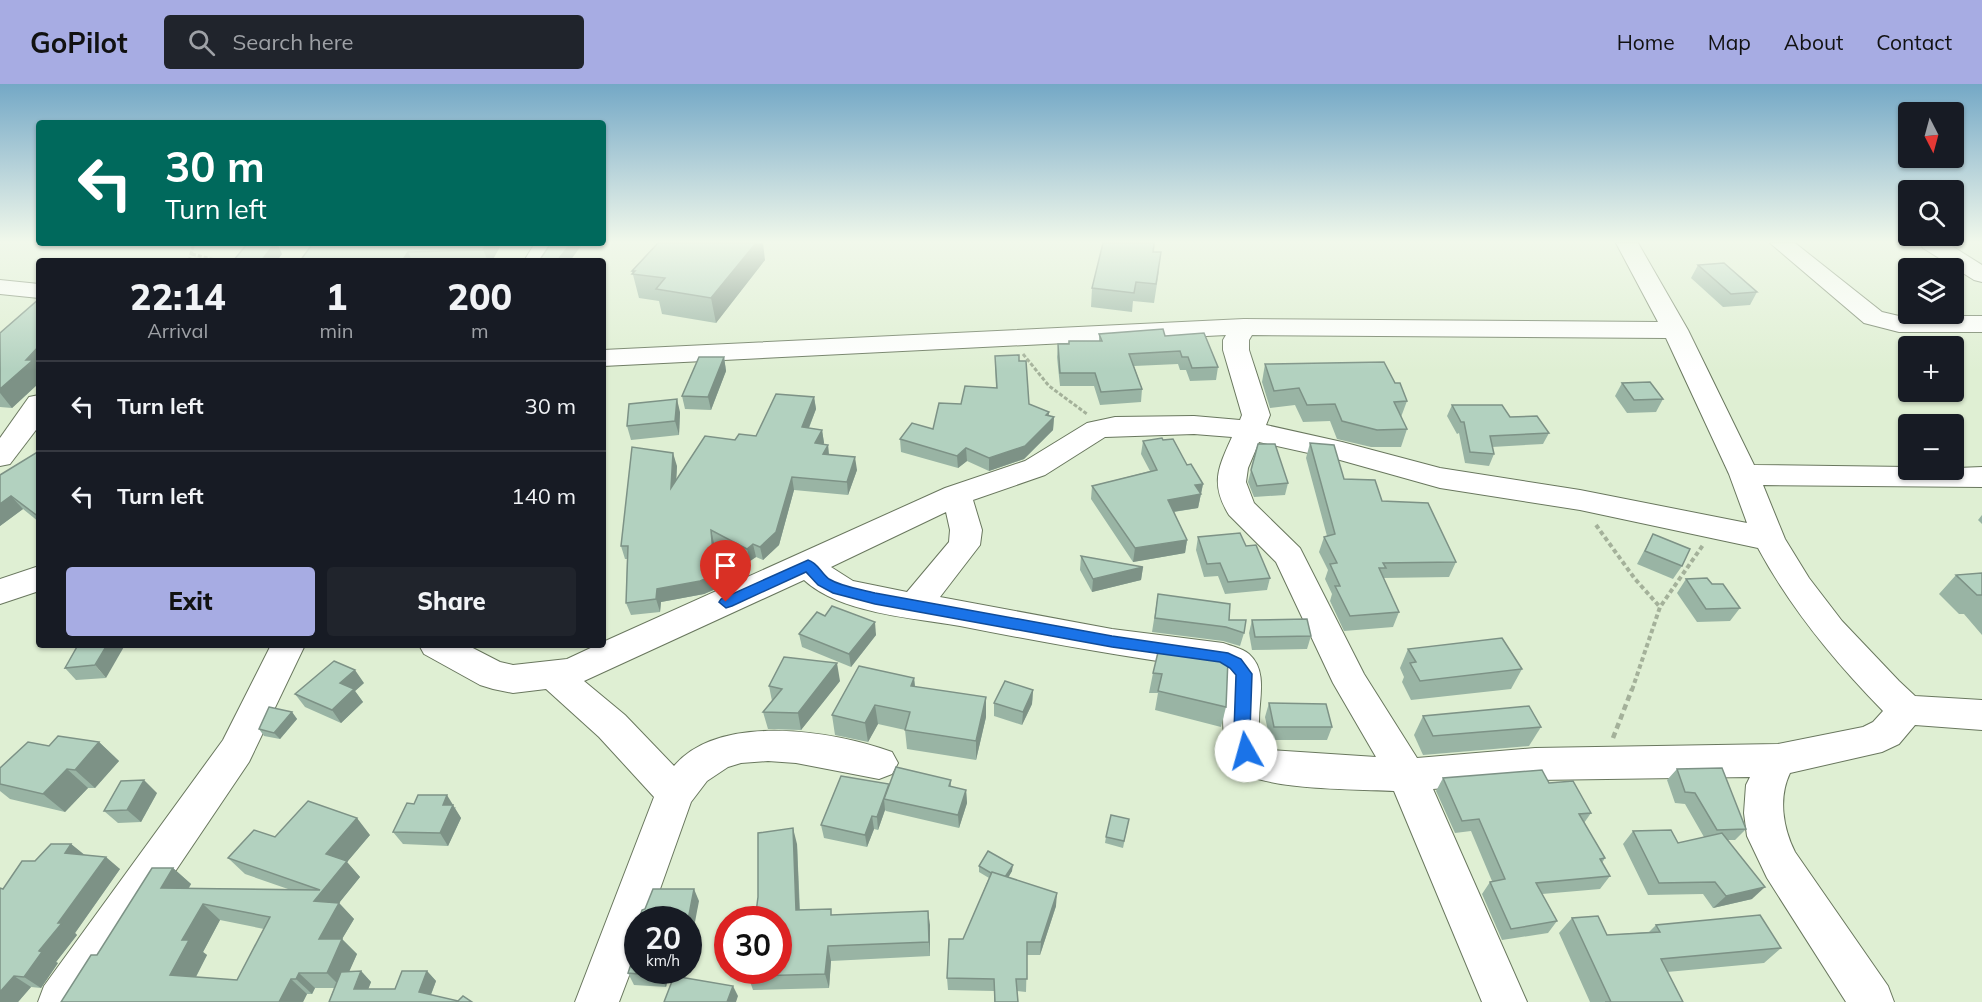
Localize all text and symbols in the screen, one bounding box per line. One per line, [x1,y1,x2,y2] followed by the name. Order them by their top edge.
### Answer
[164,15,584,69] search box
[30,25,128,60] text: GoPilot
[185,26,218,59] icon: search
[233,28,354,56] text: Search here
[1617,29,1675,55] text: Home
[1708,29,1751,55] text: Map
[1784,29,1843,55] text: About
[1876,29,1952,55] text: Contact
[1898,102,1964,168] north arrow
[1898,102,1964,480] map controls
[165,140,265,193] text: 30 m
[66,144,144,222] icon: left
[1898,180,1964,246] button: search
[165,192,267,226] text: Turn left
[1898,258,1964,324] button: layers
[130,274,226,319] text: 22:14
[326,274,347,319] text: 1
[447,274,512,319] text: 200
[147,318,208,343] text: Arrival
[319,318,354,343] text: min
[471,318,489,343] text: m
[1898,336,1964,402] button: +
[66,390,99,423] icon: left
[117,392,204,420] text: Turn left
[525,392,576,420] text: 30 m
[1898,414,1964,480] button: −
[66,480,99,513] icon: left
[117,482,204,510] text: Turn left
[511,482,576,510] text: 140 m
[700,540,751,602] pin
[709,549,742,582] icon: arrive
[66,567,315,636] button: Exit
[327,567,576,636] button: Share
[1214,719,1278,783] position arrow
[714,906,792,984] speed limit sign: 30
[645,919,681,957] text: 20
[646,951,680,970] text: km/h

